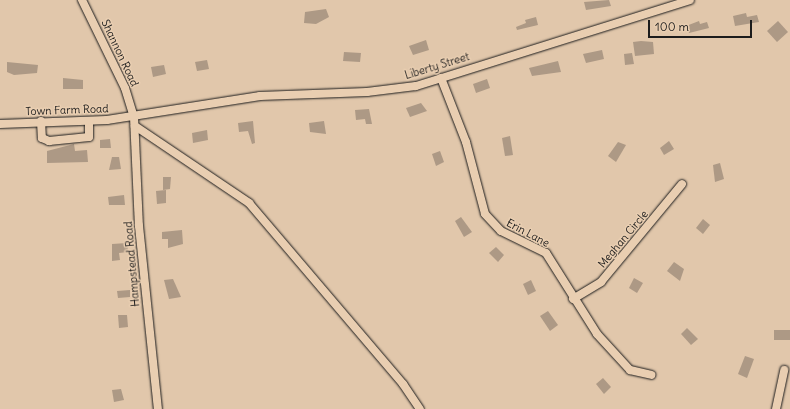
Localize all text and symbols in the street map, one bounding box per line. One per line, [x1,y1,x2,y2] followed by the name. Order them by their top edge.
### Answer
[650,12,754,38] scale bar
[99,17,141,89] street label: Shannon Road
[655,19,689,34] text: 100 m
[403,50,471,82] street label: Liberty Street
[25,102,109,118] street label: Town Farm Road
[595,208,651,270] street label: Meghan Circle
[504,216,552,250] street label: Erin Lane
[122,221,142,307] street label: Hampstead Road

